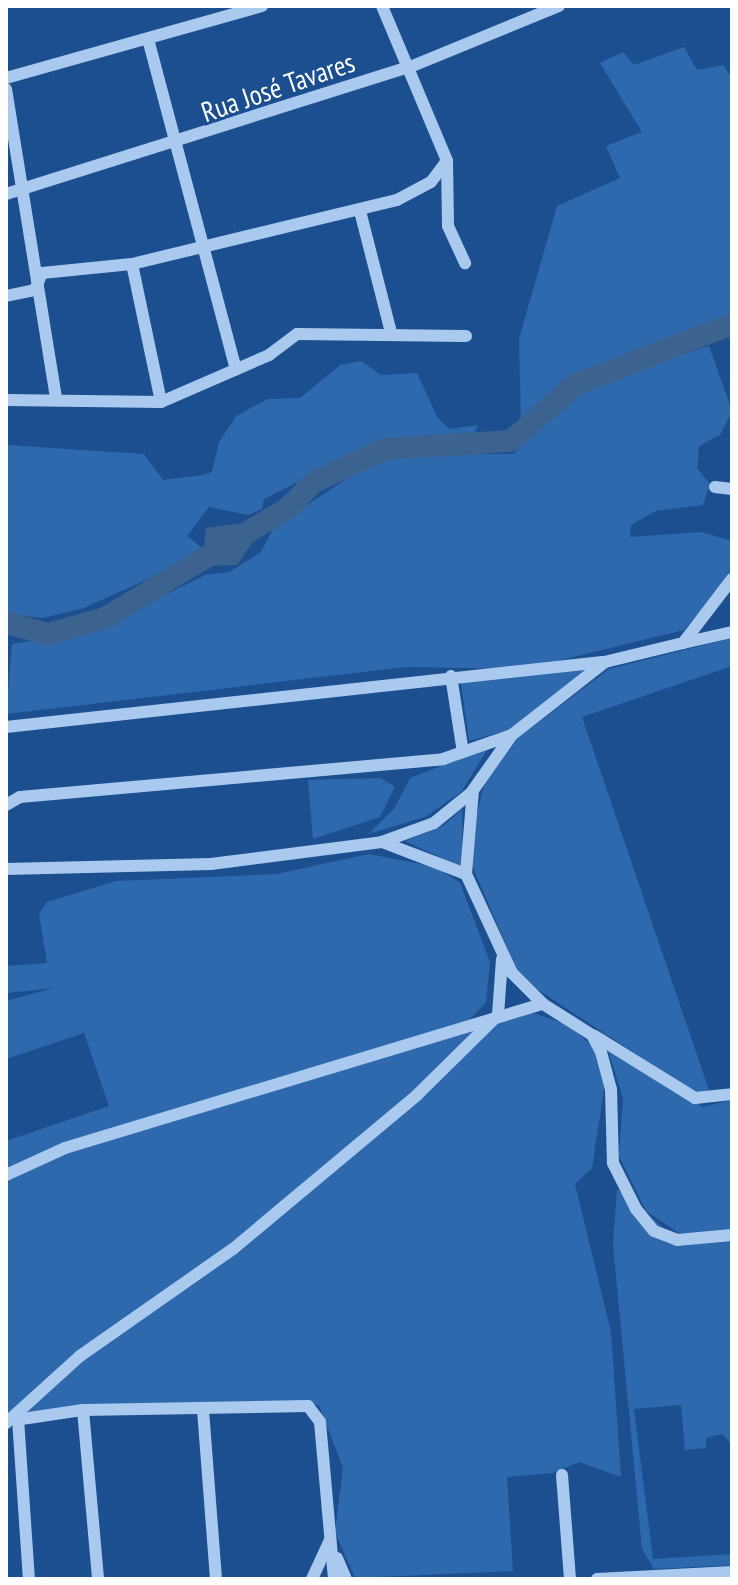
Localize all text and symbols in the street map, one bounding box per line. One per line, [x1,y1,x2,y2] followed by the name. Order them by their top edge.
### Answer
[197,45,359,129] street label: Rua José Tavares

